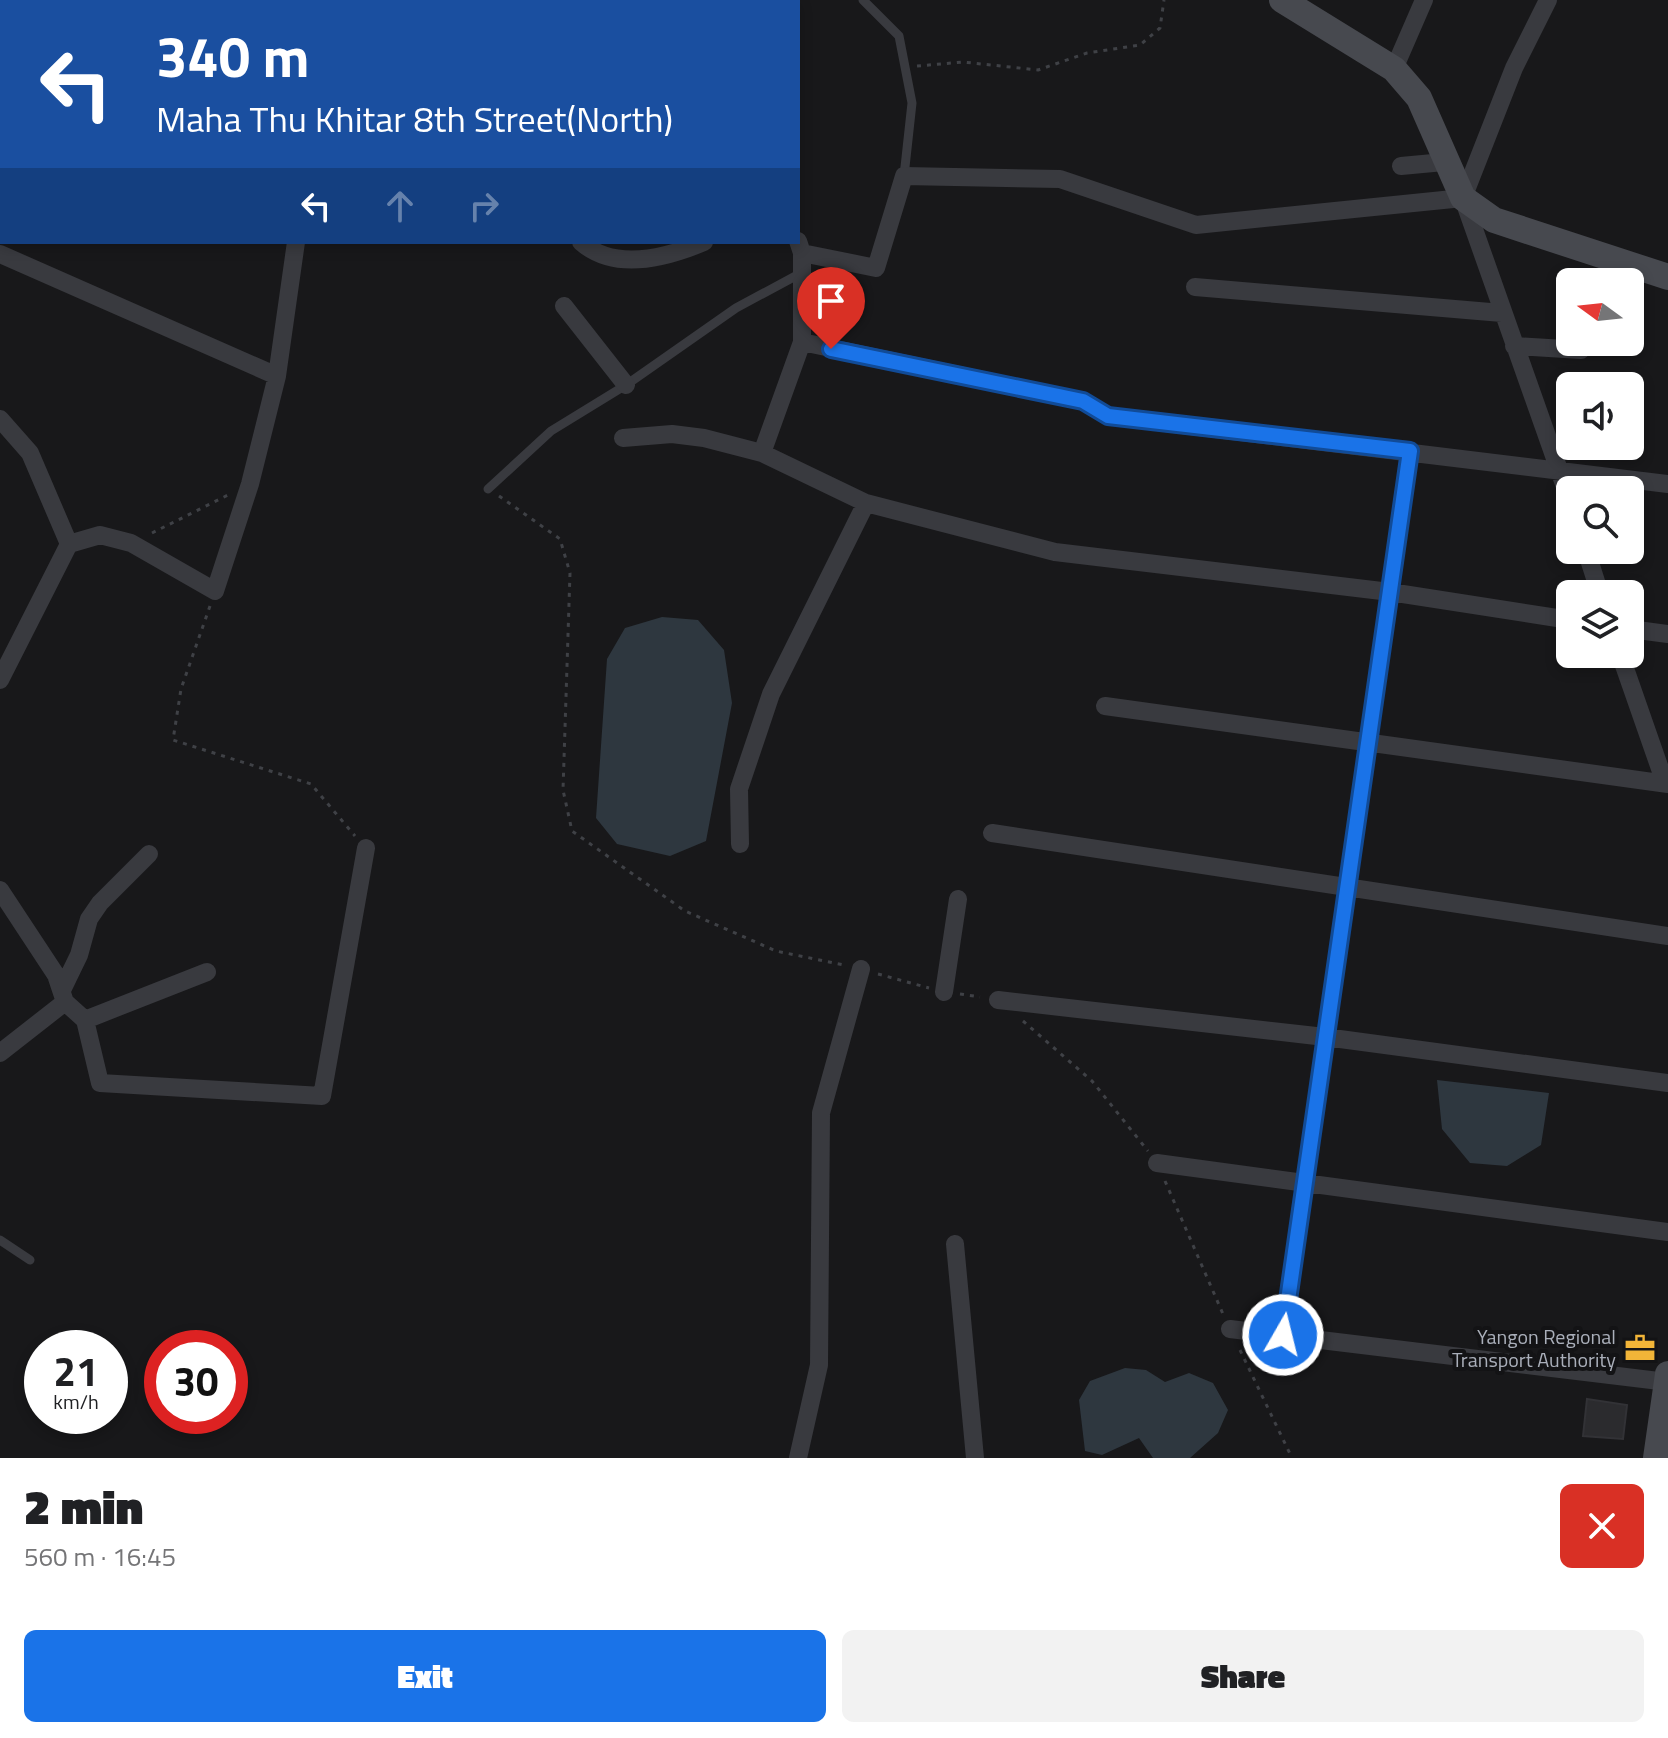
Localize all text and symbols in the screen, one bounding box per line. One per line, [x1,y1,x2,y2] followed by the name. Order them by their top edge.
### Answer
[156,14,309,99] text: 340 m
[24,32,128,136] icon: left
[156,91,673,146] text: Maha Thu Khitar 8th Street(North)
[294,184,338,228] icon: left
[378,184,422,228] icon: ahead
[462,184,506,228] icon: right
[797,267,865,349] pin
[1556,268,1644,356] north arrow
[1556,268,1644,668] map controls
[809,279,853,323] icon: arrive
[1556,372,1644,460] button: sound
[1556,476,1644,564] button: search
[1556,580,1644,668] button: layers
[1241,1293,1325,1377] position arrow
[1452,1321,1616,1375] place label: Yangon Regional Transport Authority
[144,1330,248,1434] speed limit sign: 30
[1623,1331,1657,1365] office icon: Yangon Regional Transport Authority
[54,1341,98,1402] text: 21
[53,1386,99,1417] text: km/h
[24,1470,143,1543] text: 2 min
[1560,1484,1644,1568] button: close
[24,1537,176,1576] text: 560 m · 16:45
[24,1630,826,1722] button: Exit
[842,1630,1644,1722] button: Share

